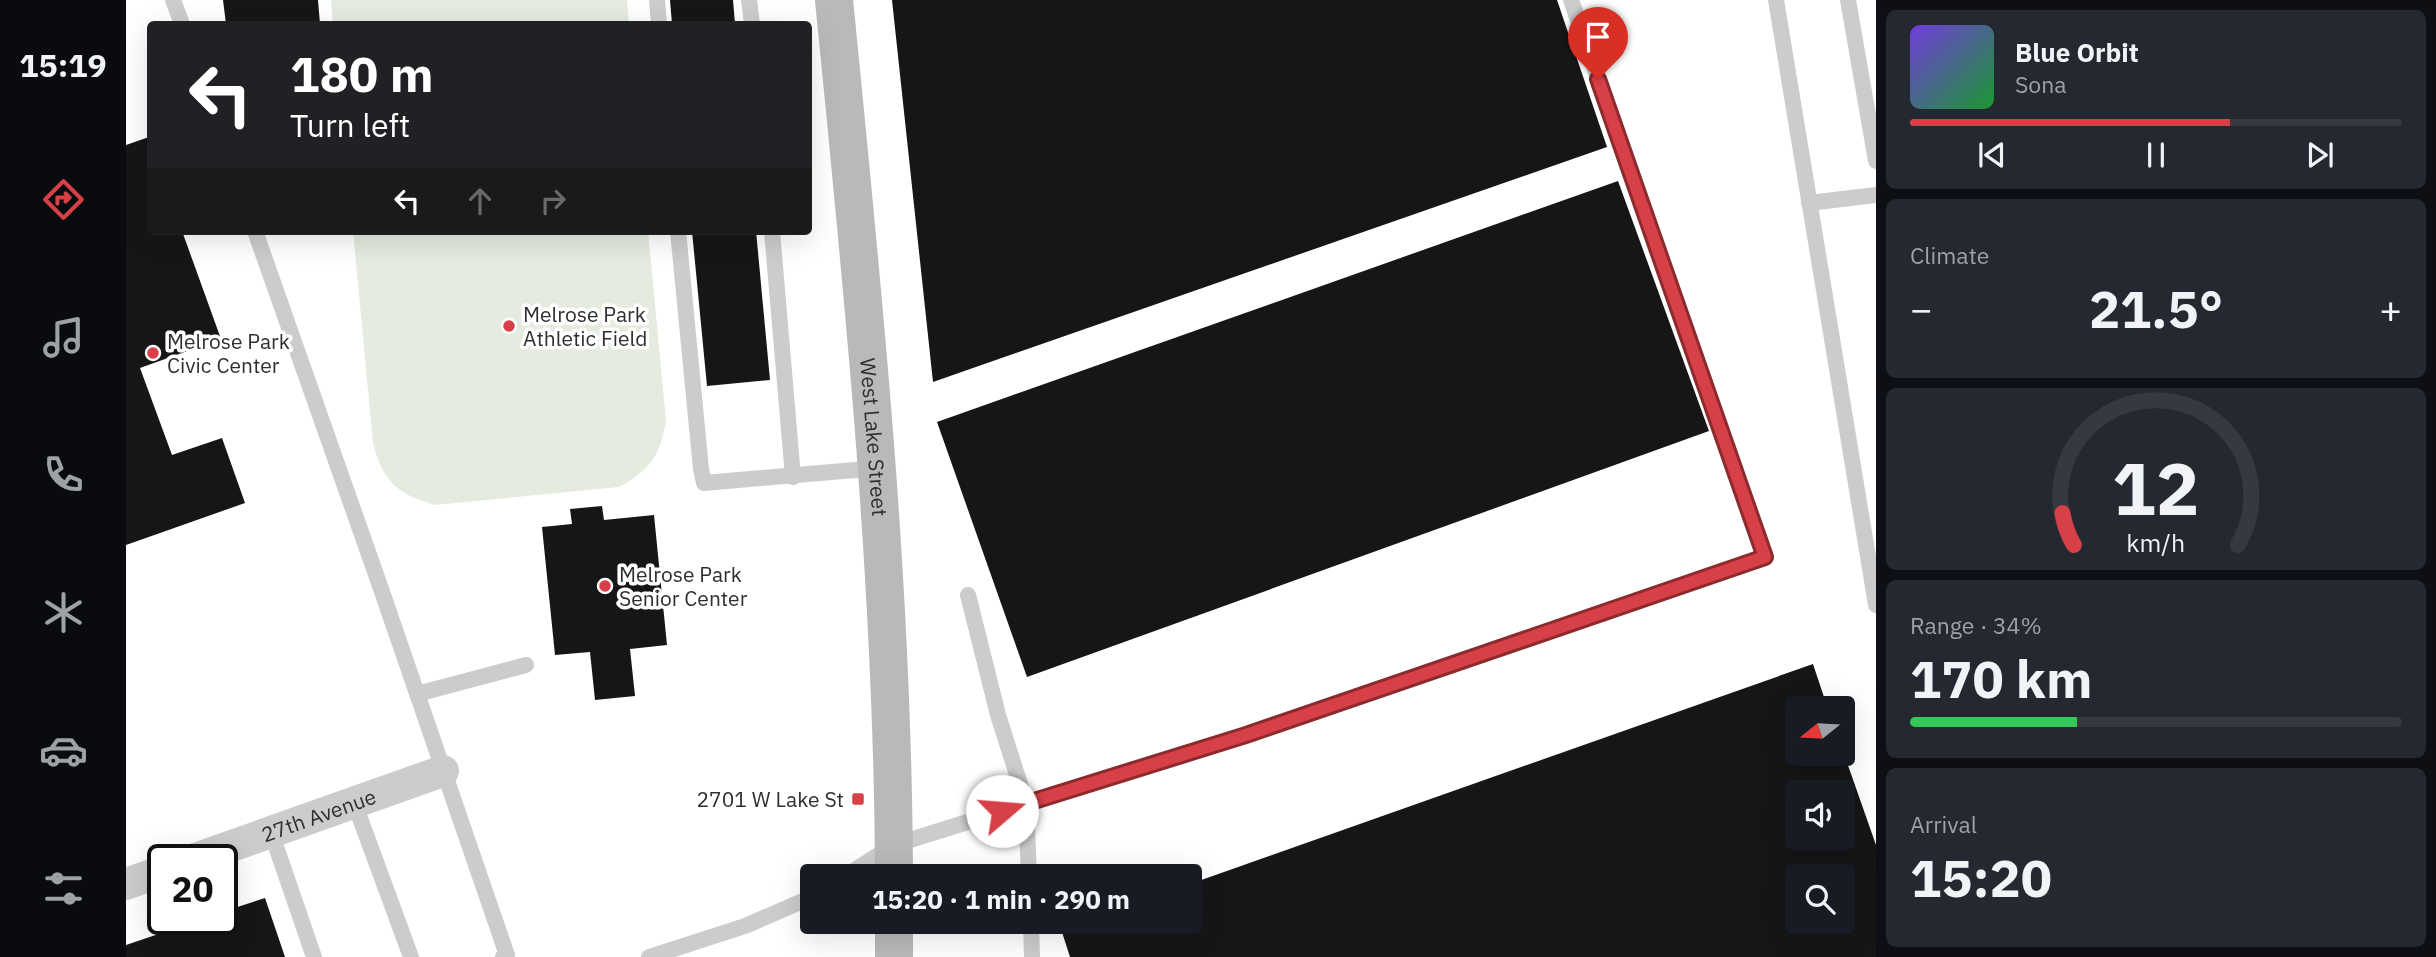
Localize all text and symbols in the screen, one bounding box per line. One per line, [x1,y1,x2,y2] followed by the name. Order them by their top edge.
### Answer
[1568,7,1628,79] pin
[1579,18,1617,56] icon: arrive
[2015,35,2139,69] text: Blue Orbit
[290,42,434,105] text: 180 m
[19,44,107,86] text: 15:19
[175,49,266,140] icon: left
[2015,69,2067,99] text: Sona
[290,104,410,146] text: Turn left
[1973,136,2011,174] icon: previous
[2137,136,2175,174] icon: pause
[2301,136,2339,174] icon: next
[39,175,88,224] icon: directions
[388,182,426,220] icon: left
[461,182,499,220] icon: ahead
[534,182,572,220] icon: right
[1910,240,1989,270] text: Climate
[2089,275,2223,342] text: 21.5°
[1910,284,1933,333] text: −
[2379,284,2402,333] text: +
[523,300,647,352] place label: Melrose Park Athletic Field
[39,313,88,362] icon: music
[501,318,517,334] marker: Melrose Park Athletic Field
[167,327,290,379] place label: Melrose Park Civic Center
[145,345,161,361] marker: Melrose Park Civic Center
[854,357,894,517] street label: West Lake Street
[2112,440,2200,535] text: 12
[39,450,88,499] icon: phone
[2127,525,2185,558] text: km/h
[619,560,748,612] place label: Melrose Park Senior Center
[597,578,613,594] marker: Melrose Park Senior Center
[39,588,88,637] icon: climate
[1910,610,2042,640] text: Range · 34%
[1910,645,2092,712] text: 170 km
[1785,696,1855,766] north arrow
[1785,696,1855,934] map controls
[39,726,88,775] icon: car
[965,774,1039,848] position arrow
[1785,780,1855,850] button: sound
[257,782,380,848] street label: 27th Avenue
[696,785,844,813] place label: 2701 W Lake St
[850,791,866,807] marker: 2701 W Lake St
[1910,809,1977,839] text: Arrival
[147,844,238,935] speed limit sign: 20
[1910,844,2052,911] text: 15:20
[39,864,88,913] icon: filters
[1785,864,1855,934] button: search
[872,882,1130,916] text: 15:20 · 1 min · 290 m

